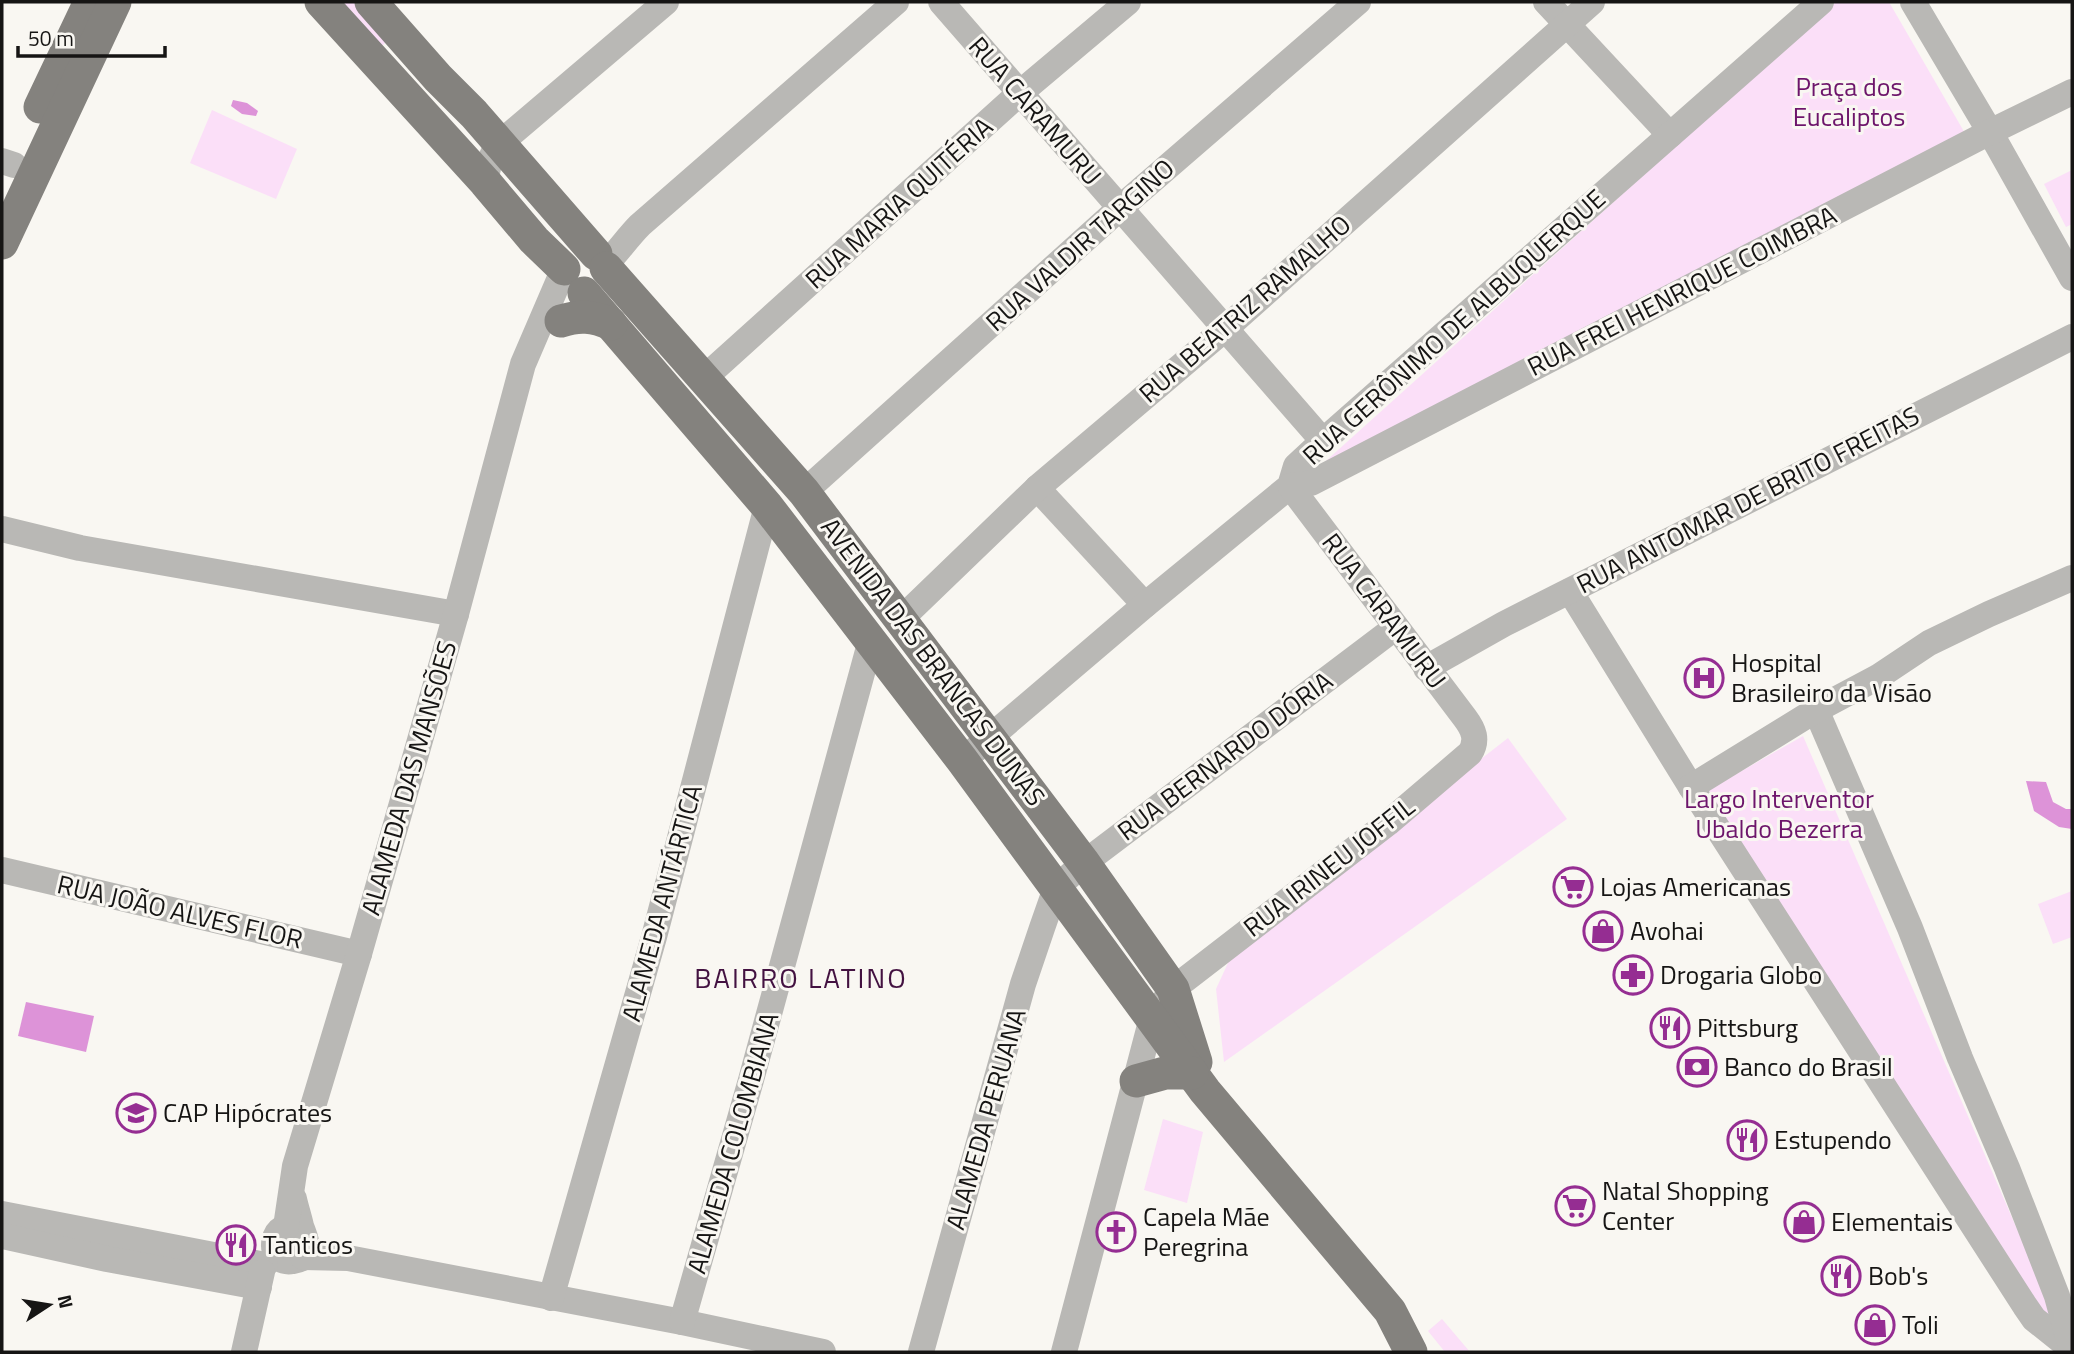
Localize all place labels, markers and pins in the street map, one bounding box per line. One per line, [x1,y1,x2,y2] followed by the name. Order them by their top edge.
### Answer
[1731,643,1932,712] place label: Hospital Brasileiro da Visão
[1683,657,1725,699] hospital icon: Hospital Brasileiro da Visão
[1552,866,1594,908] supermarket icon: Lojas Americanas
[1600,867,1791,906] place label: Lojas Americanas
[1582,910,1624,952] shop icon: Avohai
[1630,911,1704,950] place label: Avohai
[1612,954,1654,996] pharmacy icon: Drogaria Globo
[1660,955,1822,994] place label: Drogaria Globo
[1649,1007,1691,1049] restaurant icon: Pittsburg
[1697,1008,1798,1047] place label: Pittsburg
[1676,1046,1718,1088] bank icon: Banco do Brasil
[1724,1047,1893,1086] place label: Banco do Brasil
[115,1092,157,1134] school or university icon: CAP Hipócrates
[163,1093,332,1132] place label: CAP Hipócrates
[1726,1119,1768,1161] restaurant icon: Estupendo
[1774,1120,1892,1159] place label: Estupendo
[1602,1171,1769,1240] place label: Natal Shopping Center
[1554,1185,1596,1227] supermarket icon: Natal Shopping Center
[1143,1197,1270,1266] place label: Capela Mãe Peregrina
[1783,1201,1825,1243] shop icon: Elementais
[1831,1202,1953,1241] place label: Elementais
[1095,1211,1137,1253] church icon: Capela Mãe Peregrina
[215,1224,257,1266] restaurant icon: Tanticos
[263,1225,353,1264] place label: Tanticos
[1820,1255,1862,1297] restaurant icon: Bob's
[1868,1256,1928,1295] place label: Bob's
[1854,1304,1896,1346] shop icon: Toli
[1902,1305,1939,1344] place label: Toli

